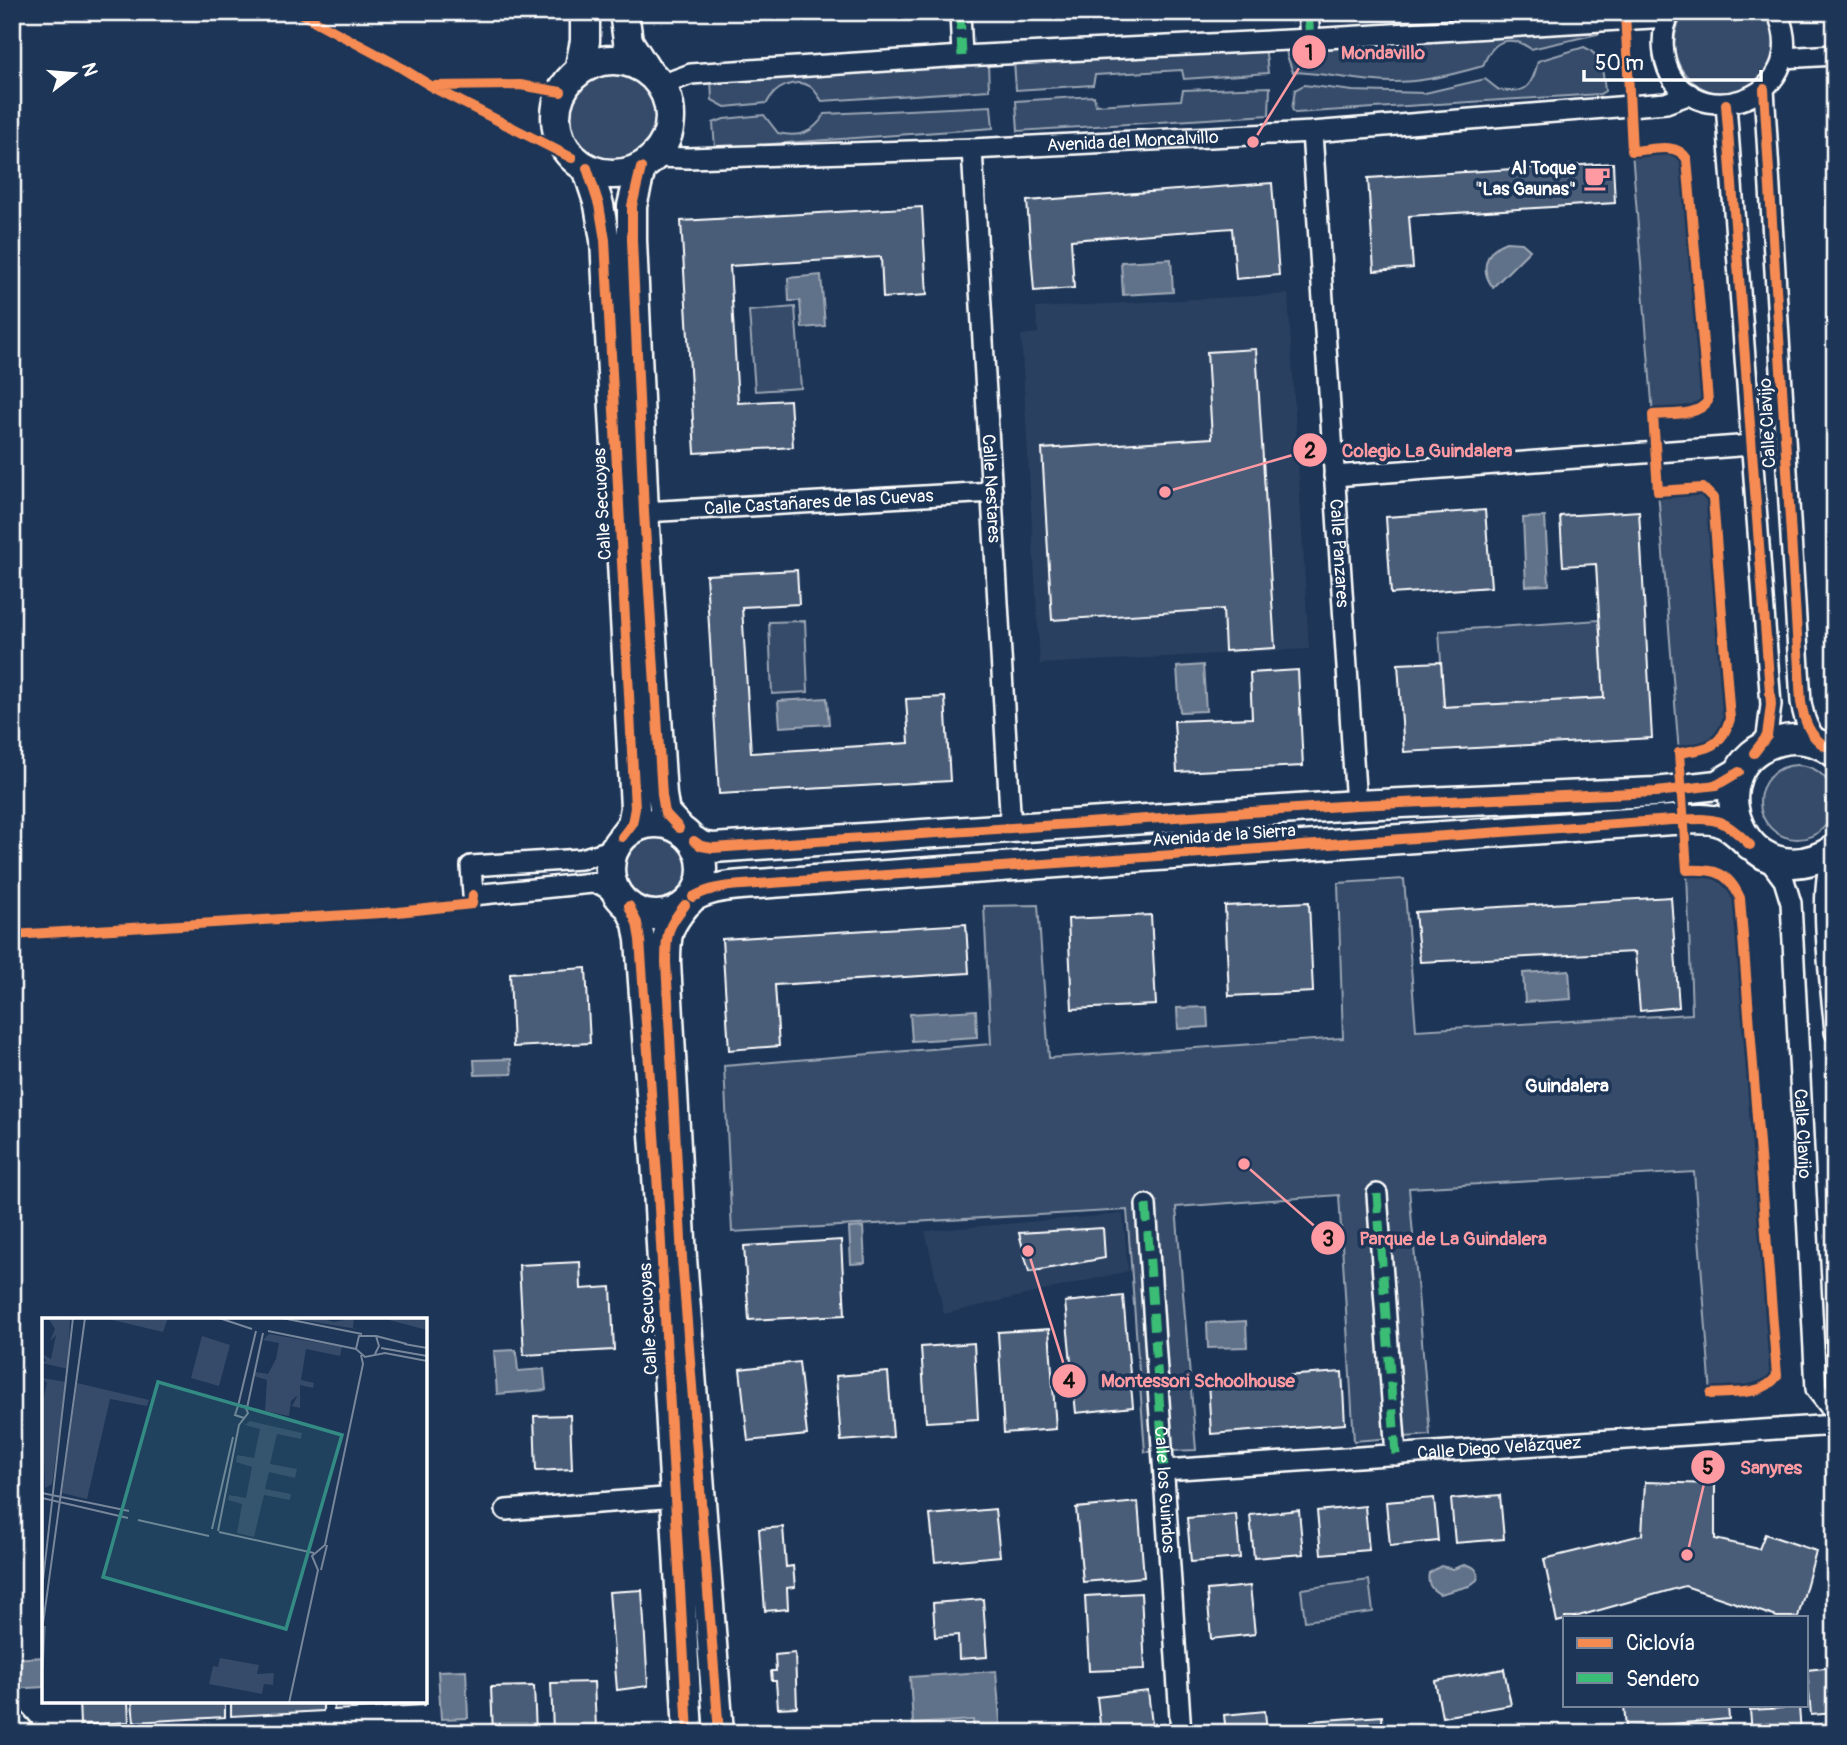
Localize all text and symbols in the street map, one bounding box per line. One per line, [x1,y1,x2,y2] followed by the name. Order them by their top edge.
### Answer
[1292,32,1439,72] callout: Mondavillo
[38,38,108,108] north arrow
[1584,38,1761,82] scale bar
[1305,40,1313,67] text: 1
[1341,41,1426,65] text: Mondavillo
[1595,50,1644,77] text: 50 m
[76,60,103,79] text: N
[1046,126,1219,157] street label: Avenida del Moncalvillo
[1475,157,1577,201] place label: Al Toque "Las Gaunas"
[1582,163,1612,193] cafe icon: Al Toque "Las Gaunas"
[1754,377,1781,469] street label: Calle Clavijo
[1293,430,1526,470] callout: Colegio La Guindalera
[976,434,1006,543] street label: Calle Nestares
[1304,438,1316,465] text: 2
[1342,439,1512,463] text: Colegio La Guindalera
[588,447,617,561] street label: Calle Secuoyas
[703,484,934,521] street label: Calle Castañares de las Cuevas
[1324,498,1354,608] street label: Calle Panzares
[1151,819,1297,852] street label: Avenida de la Sierra
[1525,1074,1609,1098] district label: Guindalera
[1789,1088,1816,1180] street label: Calle Clavijo
[1310,1218,1561,1258] callout: Parque de La Guindalera
[1322,1226,1334,1253] text: 3
[1359,1227,1547,1251] text: Parque de La Guindalera
[634,1262,663,1376] street label: Calle Secuoyas
[42,1318,427,1703] inset map
[1052,1361,1309,1401] callout: Montessori Schoolhouse
[1063,1368,1076,1395] text: 4
[1101,1369,1296,1393] text: Montessori Schoolhouse
[1149,1425,1180,1554] street label: Calle los Guindos
[1416,1431,1582,1465] street label: Calle Diego Velázquez
[1691,1447,1816,1487] callout: Sanyres
[1702,1454,1714,1481] text: 5
[1740,1456,1803,1480] text: Sanyres
[1563,1616,1808,1706] legend
[1626,1630,1695,1657] text: Ciclovía
[1626,1666,1699,1693] text: Sendero

